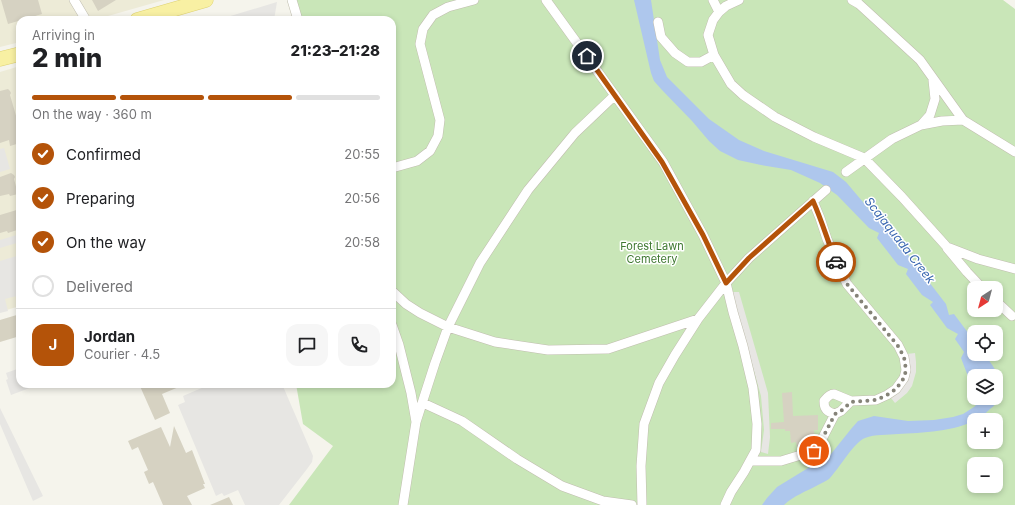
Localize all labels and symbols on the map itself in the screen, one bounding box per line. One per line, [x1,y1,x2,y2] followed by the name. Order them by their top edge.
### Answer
[570,39,604,73] pin
[862,194,939,287] water label: Scajaquada Creek
[620,239,684,266] park label: Forest Lawn Cemetery
[816,242,856,282] courier
[967,281,1003,317] north arrow
[797,434,831,468] pin

